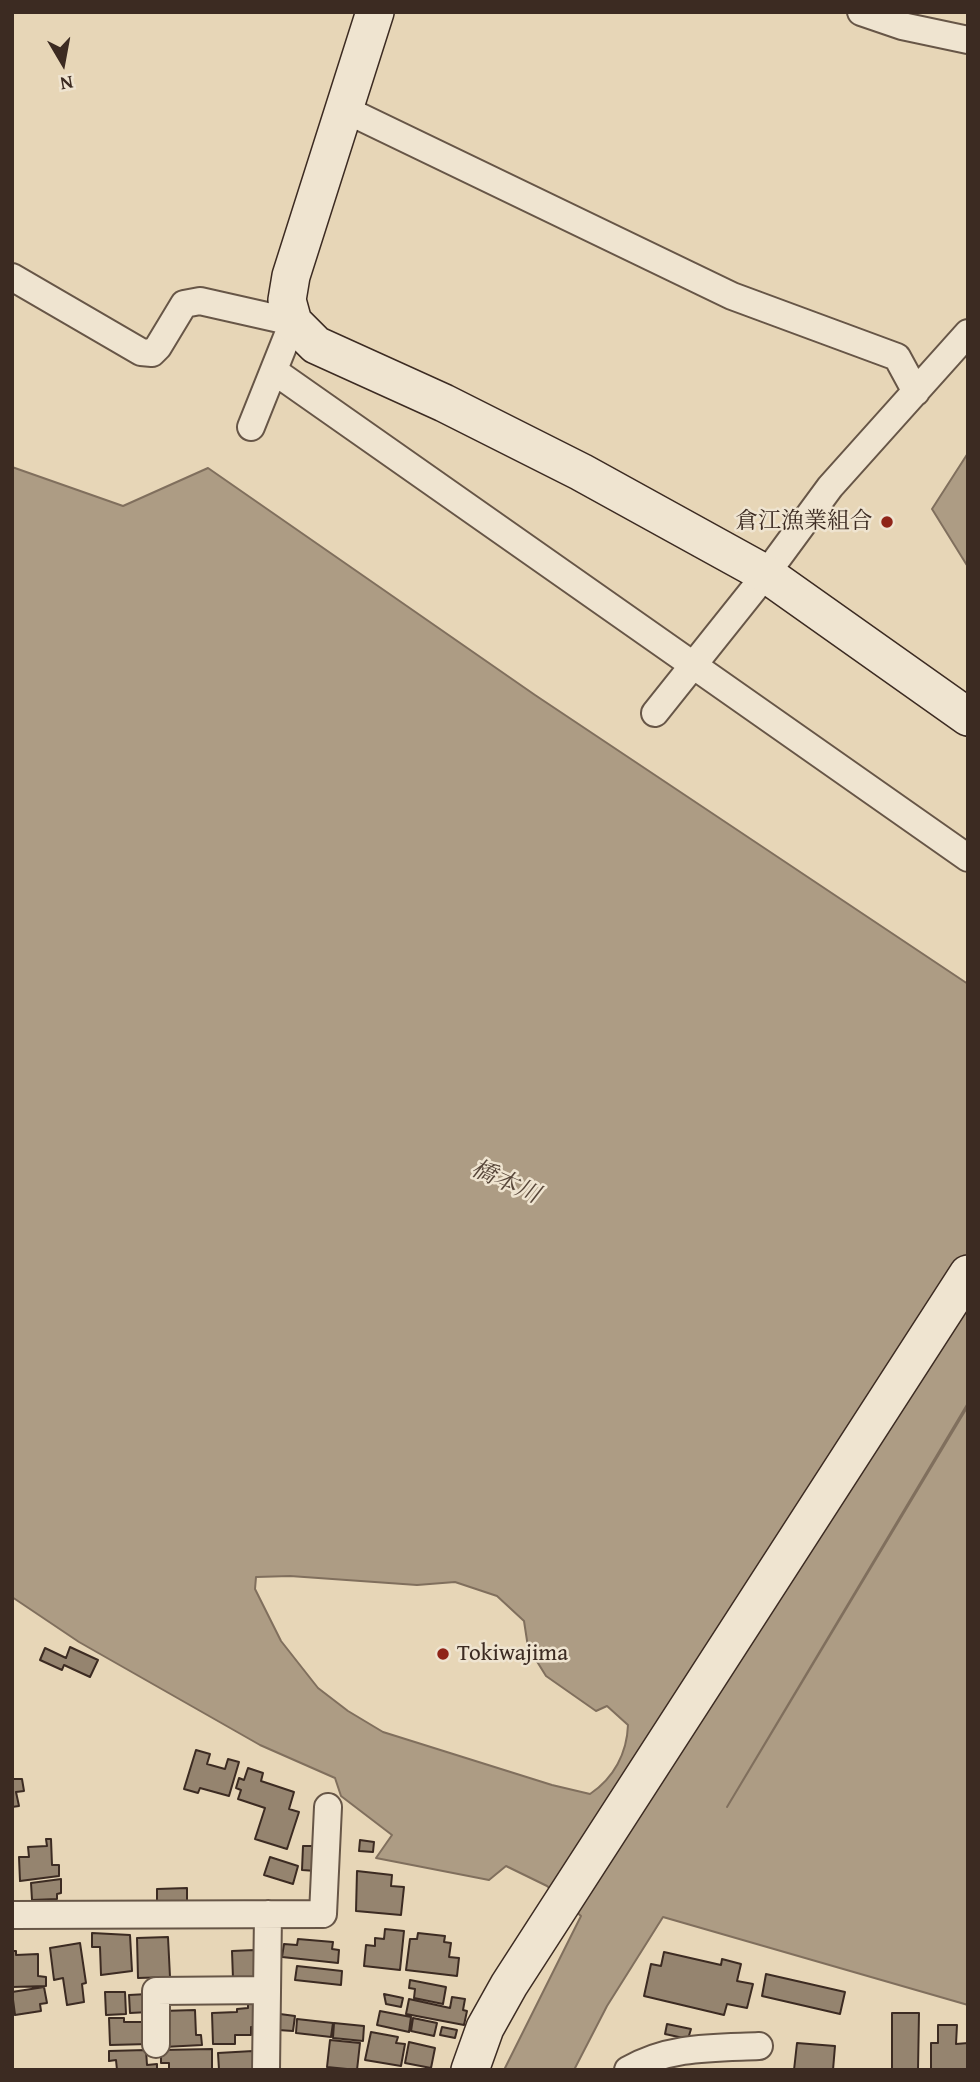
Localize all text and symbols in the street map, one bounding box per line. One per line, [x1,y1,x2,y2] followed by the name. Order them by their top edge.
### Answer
[28,28,98,98] north arrow
[58,69,75,99] text: N
[735,508,873,536] place label: 倉江漁業組合
[879,514,895,530] marker: 倉江漁業組合
[466,1155,544,1211] water label: 橋本川
[457,1640,568,1668] place label: Tokiwajima
[435,1646,451,1662] marker: Tokiwajima

